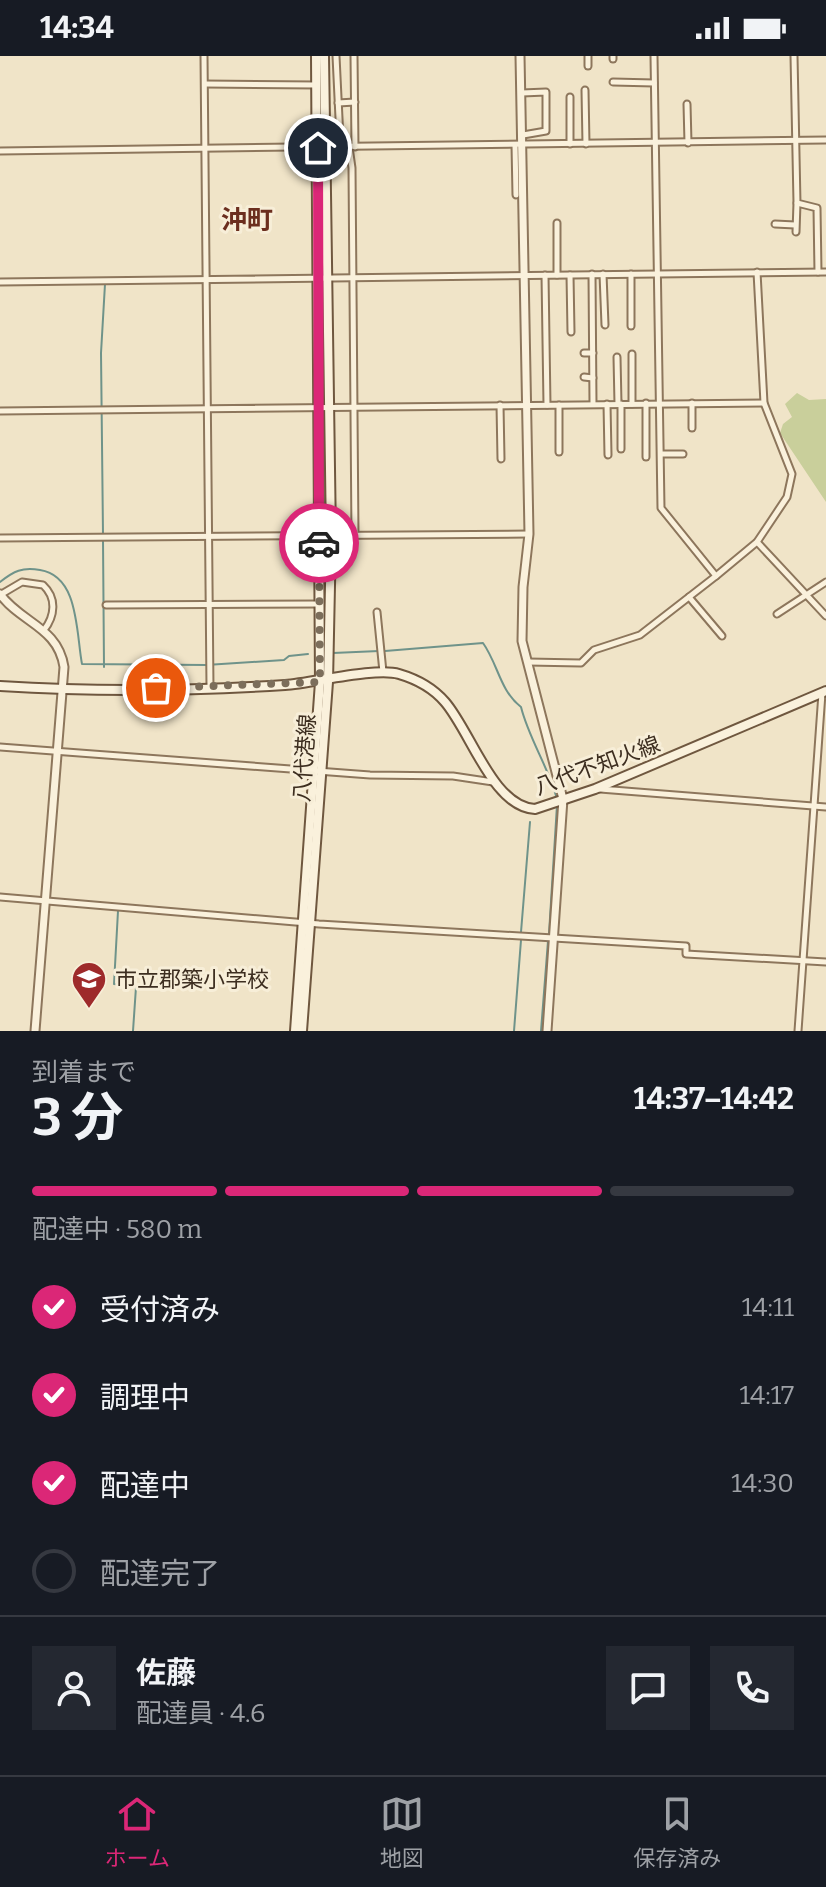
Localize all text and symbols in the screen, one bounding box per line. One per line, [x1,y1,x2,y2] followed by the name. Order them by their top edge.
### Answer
[40,10,114,46] text: 14:34
[284,114,352,182] pin
[296,126,340,170] icon: home
[221,205,273,236] district label: 沖町
[279,503,359,583] courier
[297,521,341,565] icon: car
[122,654,190,722] pin
[134,666,178,710] icon: bag
[288,713,321,803] street label: 八代港線
[531,730,664,801] street label: 八代不知火線
[70,960,108,1010] school or university icon: 市立郡築小学校
[115,966,269,993] place label: 市立郡築小学校
[32,1057,136,1088] text: 到着まで
[634,1081,794,1117] text: 14:37–14:42
[32,1086,123,1149] text: 3 分
[32,1214,202,1245] text: 配達中 · 580 m
[32,1285,76,1329] icon: check
[100,1292,220,1328] text: 受付済み
[742,1292,794,1323] text: 14:11
[32,1373,76,1417] icon: check
[100,1380,190,1416] text: 調理中
[739,1380,794,1411] text: 14:17
[32,1461,76,1505] icon: check
[100,1468,190,1504] text: 配達中
[731,1468,794,1499] text: 14:30
[100,1556,220,1592] text: 配達完了
[32,1646,116,1730] button: person
[606,1646,690,1730] button: chat
[710,1646,794,1730] button: phone
[136,1655,196,1691] text: 佐藤
[136,1698,265,1729] text: 配達員 · 4.6
[105,1792,170,1872] tab: ホーム
[380,1792,424,1872] tab: 地図
[633,1792,721,1872] tab: 保存済み

